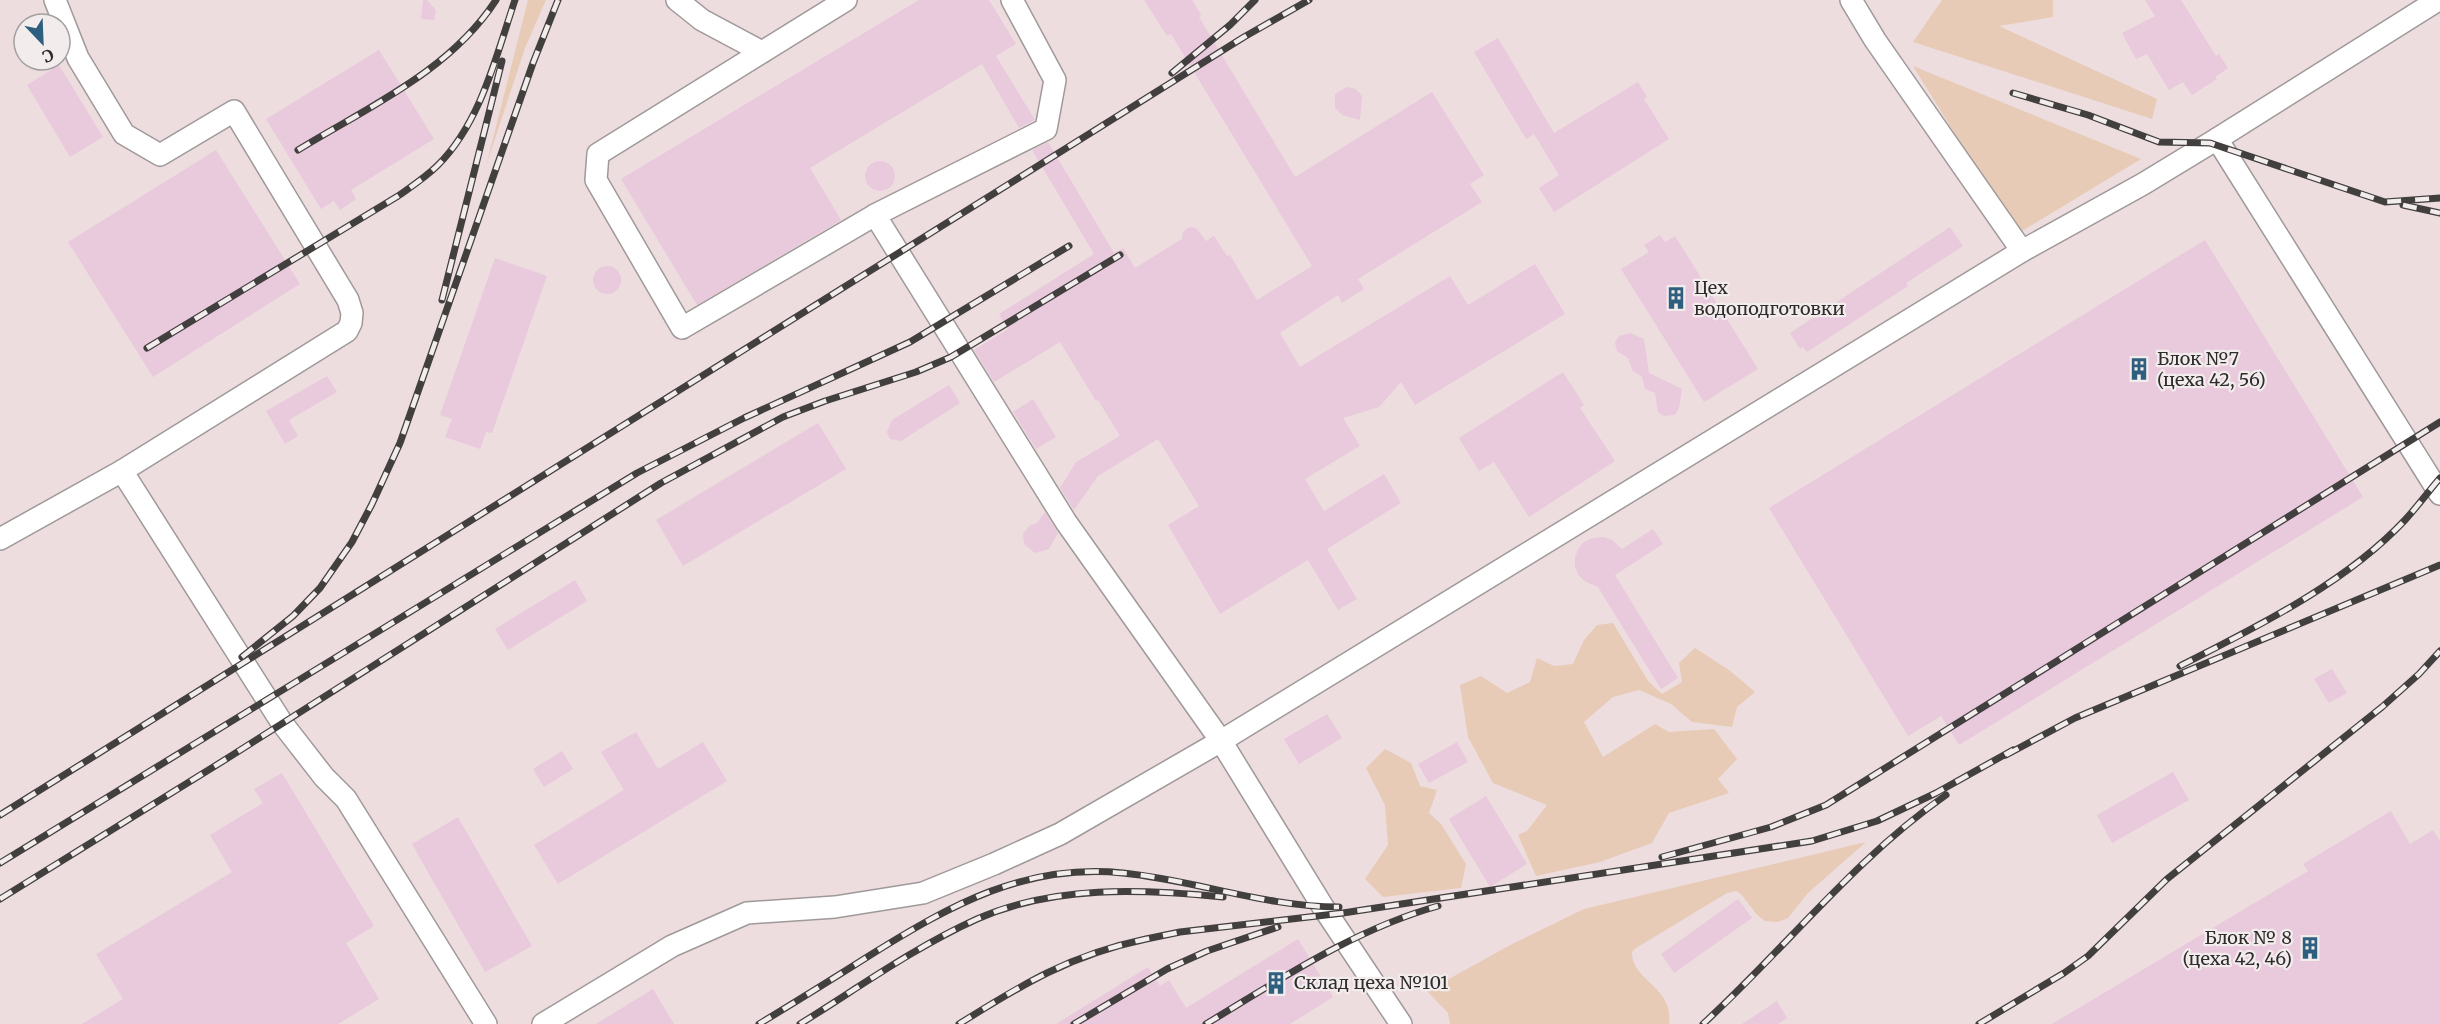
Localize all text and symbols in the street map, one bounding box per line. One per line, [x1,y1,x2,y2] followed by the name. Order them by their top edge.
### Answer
[12,12,72,72] north arrow
[39,45,57,67] text: С
[1694,276,1845,320] place label: Цех водоподготовки
[1663,285,1689,311] building icon: Цех водоподготовки
[2157,347,2266,391] place label: Блок №7 (цеха 42, 56)
[2126,356,2152,382] building icon: Блок №7 (цеха 42, 56)
[2182,926,2292,970] place label: Блок № 8 (цеха 42, 46)
[2297,935,2323,961] building icon: Блок № 8 (цеха 42, 46)
[1263,970,1289,996] building icon: Склад цеха №101
[1294,971,1448,994] place label: Склад цеха №101

